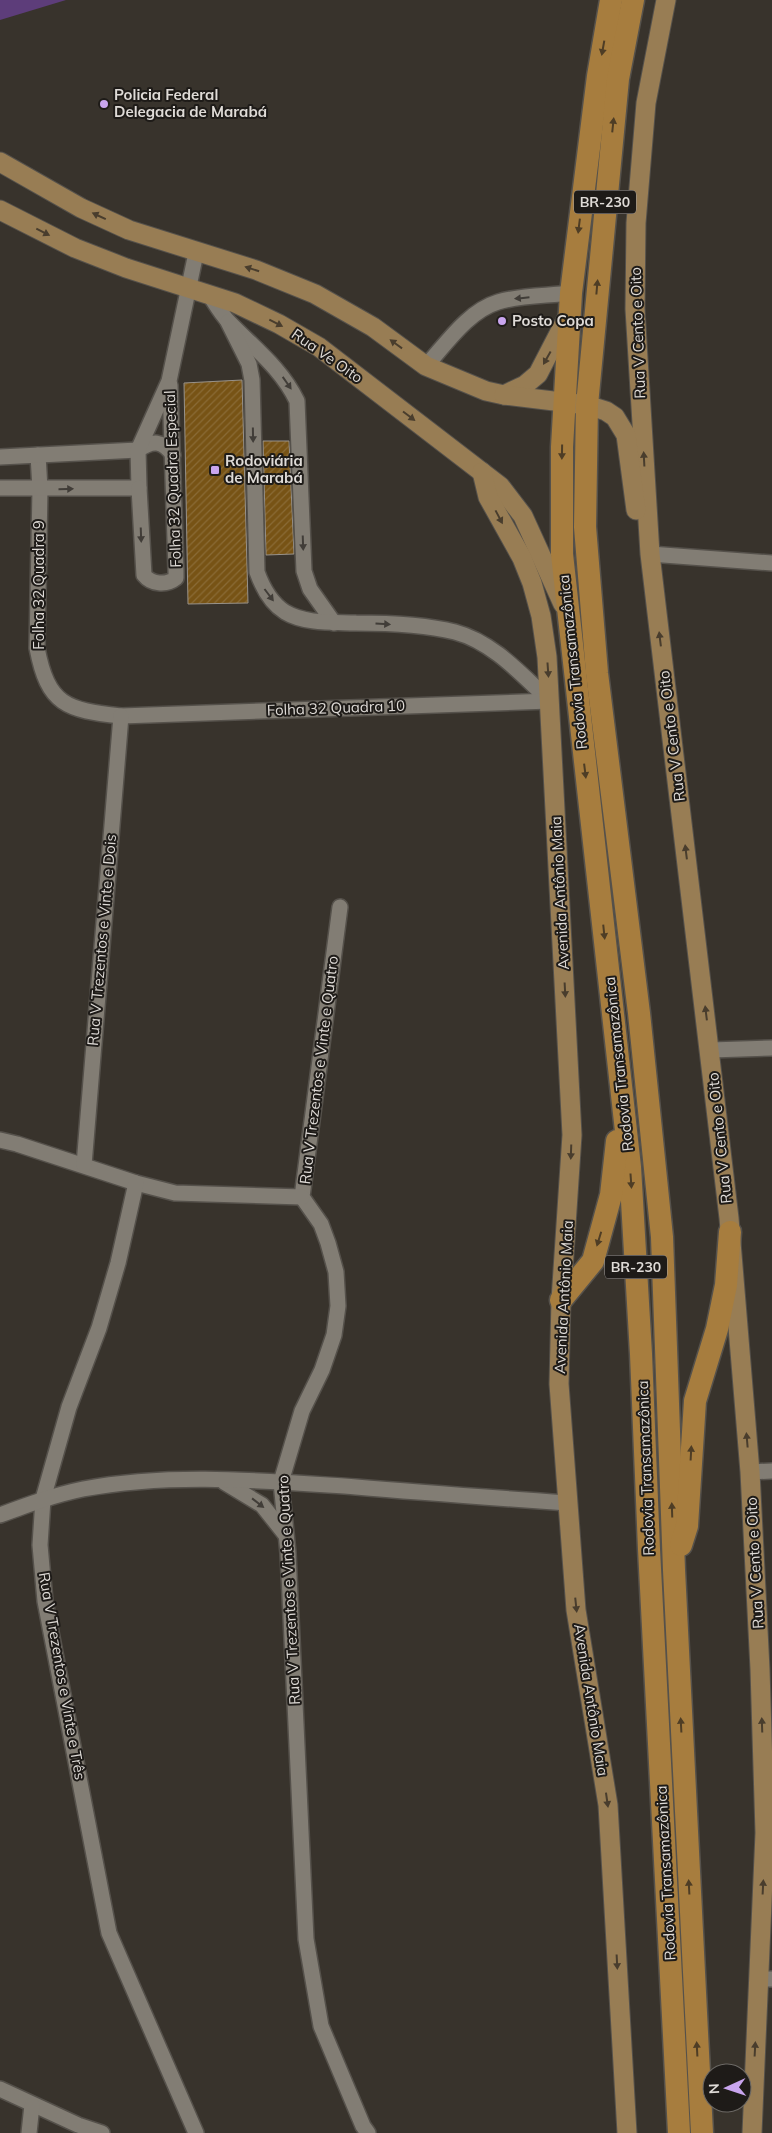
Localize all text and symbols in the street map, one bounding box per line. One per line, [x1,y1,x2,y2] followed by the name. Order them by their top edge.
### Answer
[598,40,606,56] one-way arrow
[114,85,267,121] place label: Policia Federal Delegacia de Marabá
[98,98,110,110] marker: Policia Federal Delegacia de Marabá
[609,117,617,133] one-way arrow
[574,190,636,213] road number: BR-230
[92,212,106,220] one-way arrow
[575,219,583,235] one-way arrow
[36,228,51,236] one-way arrow
[244,265,259,273] one-way arrow
[626,267,649,399] street label: Rua V Cento e Oito
[594,279,602,295] one-way arrow
[514,294,530,302] one-way arrow
[512,311,594,330] place label: Posto Copa
[496,315,508,327] marker: Posto Copa
[268,319,283,327] one-way arrow
[288,324,367,387] street label: Rua Ve Oito
[390,338,403,349] one-way arrow
[543,352,552,365] one-way arrow
[282,376,292,390] one-way arrow
[160,390,185,568] street label: Folha 32 Quadra Especial
[402,410,415,421] one-way arrow
[249,428,257,444] one-way arrow
[558,444,566,460] one-way arrow
[225,451,303,487] place label: Rodoviária de Marabá
[640,451,648,467] one-way arrow
[209,464,221,476] marker: Rodoviária de Marabá
[58,484,74,492] one-way arrow
[495,510,503,525] one-way arrow
[29,520,48,650] street label: Folha 32 Quadra 9
[137,527,145,543] one-way arrow
[299,535,307,551] one-way arrow
[554,574,591,750] street label: Rodovia Transamazônica
[264,588,274,602] one-way arrow
[375,620,391,628] one-way arrow
[656,630,664,646] one-way arrow
[545,662,553,678] one-way arrow
[654,670,689,803] street label: Rua V Cento e Oito
[266,696,405,719] street label: Folha 32 Quadra 10
[582,763,590,779] one-way arrow
[546,816,573,970] street label: Avenida Antônio Maia
[83,833,120,1047] street label: Rua V Trezentos e Vinte e Dois
[682,844,690,860] one-way arrow
[600,924,608,940] one-way arrow
[295,955,342,1185] street label: Rua V Trezentos e Vinte e Quatro
[600,976,637,1152] street label: Rodovia Transamazônica
[561,982,569,998] one-way arrow
[702,1005,710,1021] one-way arrow
[703,1072,736,1205] street label: Rua V Cento e Oito
[567,1144,575,1160] one-way arrow
[627,1173,635,1189] one-way arrow
[550,1220,577,1374] street label: Avenida Antônio Maia
[595,1232,603,1247] one-way arrow
[605,1256,667,1278] road number: BR-230
[633,1380,658,1556] street label: Rodovia Transamazônica
[743,1432,751,1448] one-way arrow
[687,1445,695,1461] one-way arrow
[273,1475,304,1705] street label: Rua V Trezentos e Vinte e Quatro
[742,1497,767,1629] street label: Rua V Cento e Oito
[251,1498,265,1508] one-way arrow
[667,1502,675,1518] one-way arrow
[35,1571,90,1781] street label: Rua V Trezentos e Vinte e Três
[572,1597,580,1613] one-way arrow
[570,1622,613,1777] street label: Avenida Antônio Maia
[758,1716,766,1732] one-way arrow
[677,1717,685,1733] one-way arrow
[651,1785,680,1961] street label: Rodovia Transamazônica
[603,1792,611,1808] one-way arrow
[685,1879,693,1895] one-way arrow
[759,1879,767,1895] one-way arrow
[614,1954,622,1970] one-way arrow
[693,2041,701,2057] one-way arrow
[751,2041,759,2057] one-way arrow
[702,2063,752,2113] north arrow
[705,2083,723,2094] text: N

